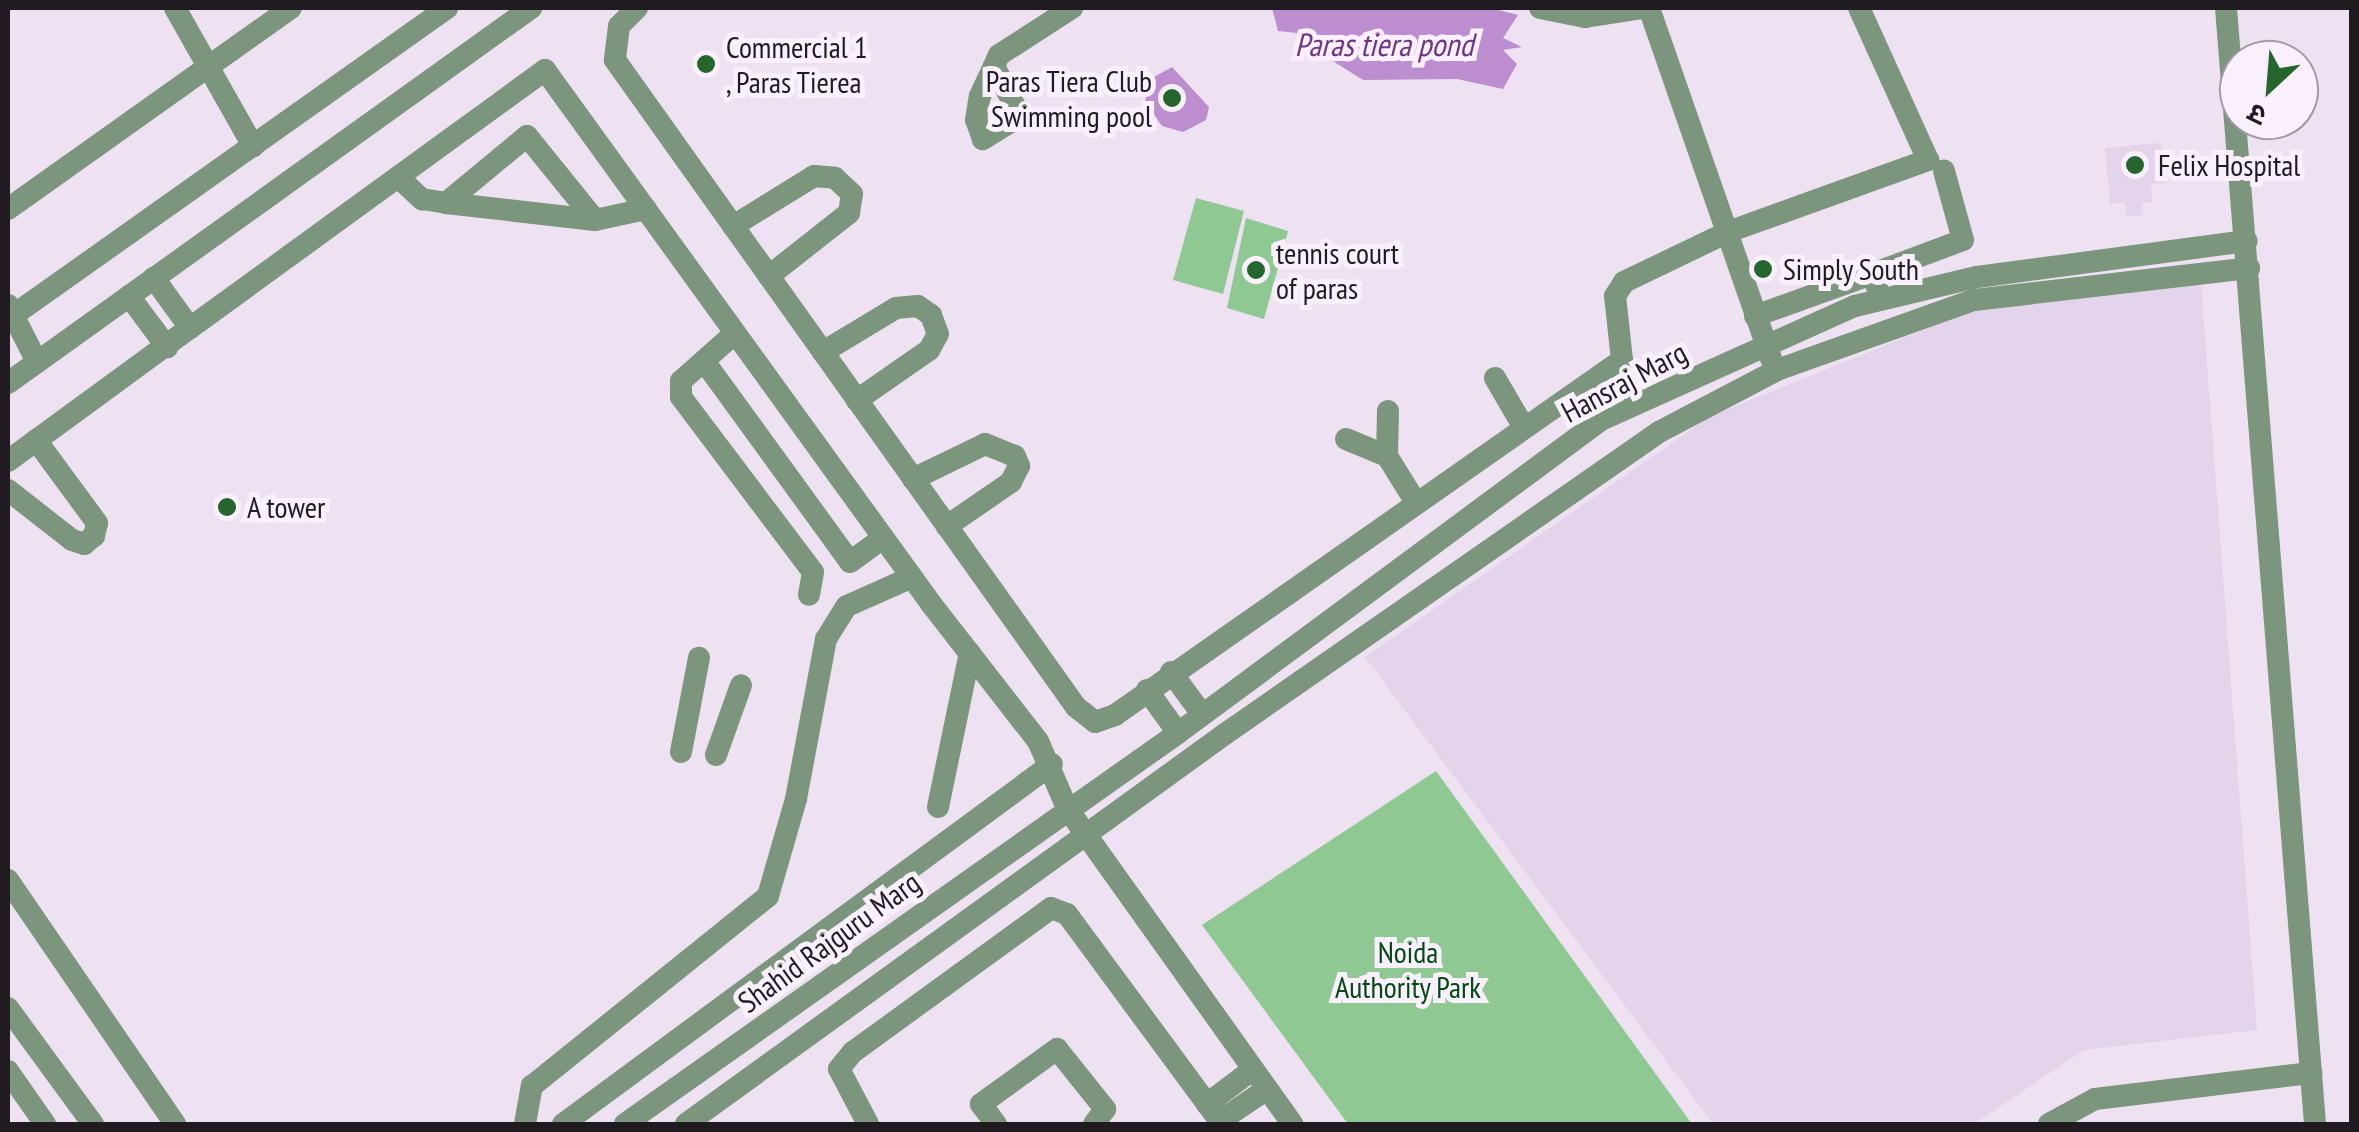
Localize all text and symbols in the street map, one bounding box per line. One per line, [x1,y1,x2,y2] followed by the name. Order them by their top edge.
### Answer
[1295,25,1473,63] water label: Paras tiera pond
[726,29,868,100] place label: Commercial 1 , Paras Tierea
[2219,40,2319,140] north arrow
[695,53,717,75] marker: Commercial 1 , Paras Tierea
[985,63,1152,134] place label: Paras Tiera Club Swimming pool
[1161,87,1183,109] marker: Paras Tiera Club Swimming pool
[2241,95,2272,136] text: उ
[2158,147,2301,183] place label: Felix Hospital
[2122,152,2148,178] marker: Felix Hospital
[1276,235,1399,306] place label: tennis court of paras
[1783,251,1920,287] place label: Simply South
[1752,258,1774,280] marker: Simply South
[1245,259,1267,281] marker: tennis court of paras
[1555,334,1693,430] street label: Hansraj Marg
[247,489,326,525] place label: A tower
[216,496,238,518] marker: A tower
[731,864,927,1020] street label: Shahid Rajguru Marg
[1335,934,1481,1004] park label: Noida Authority Park

